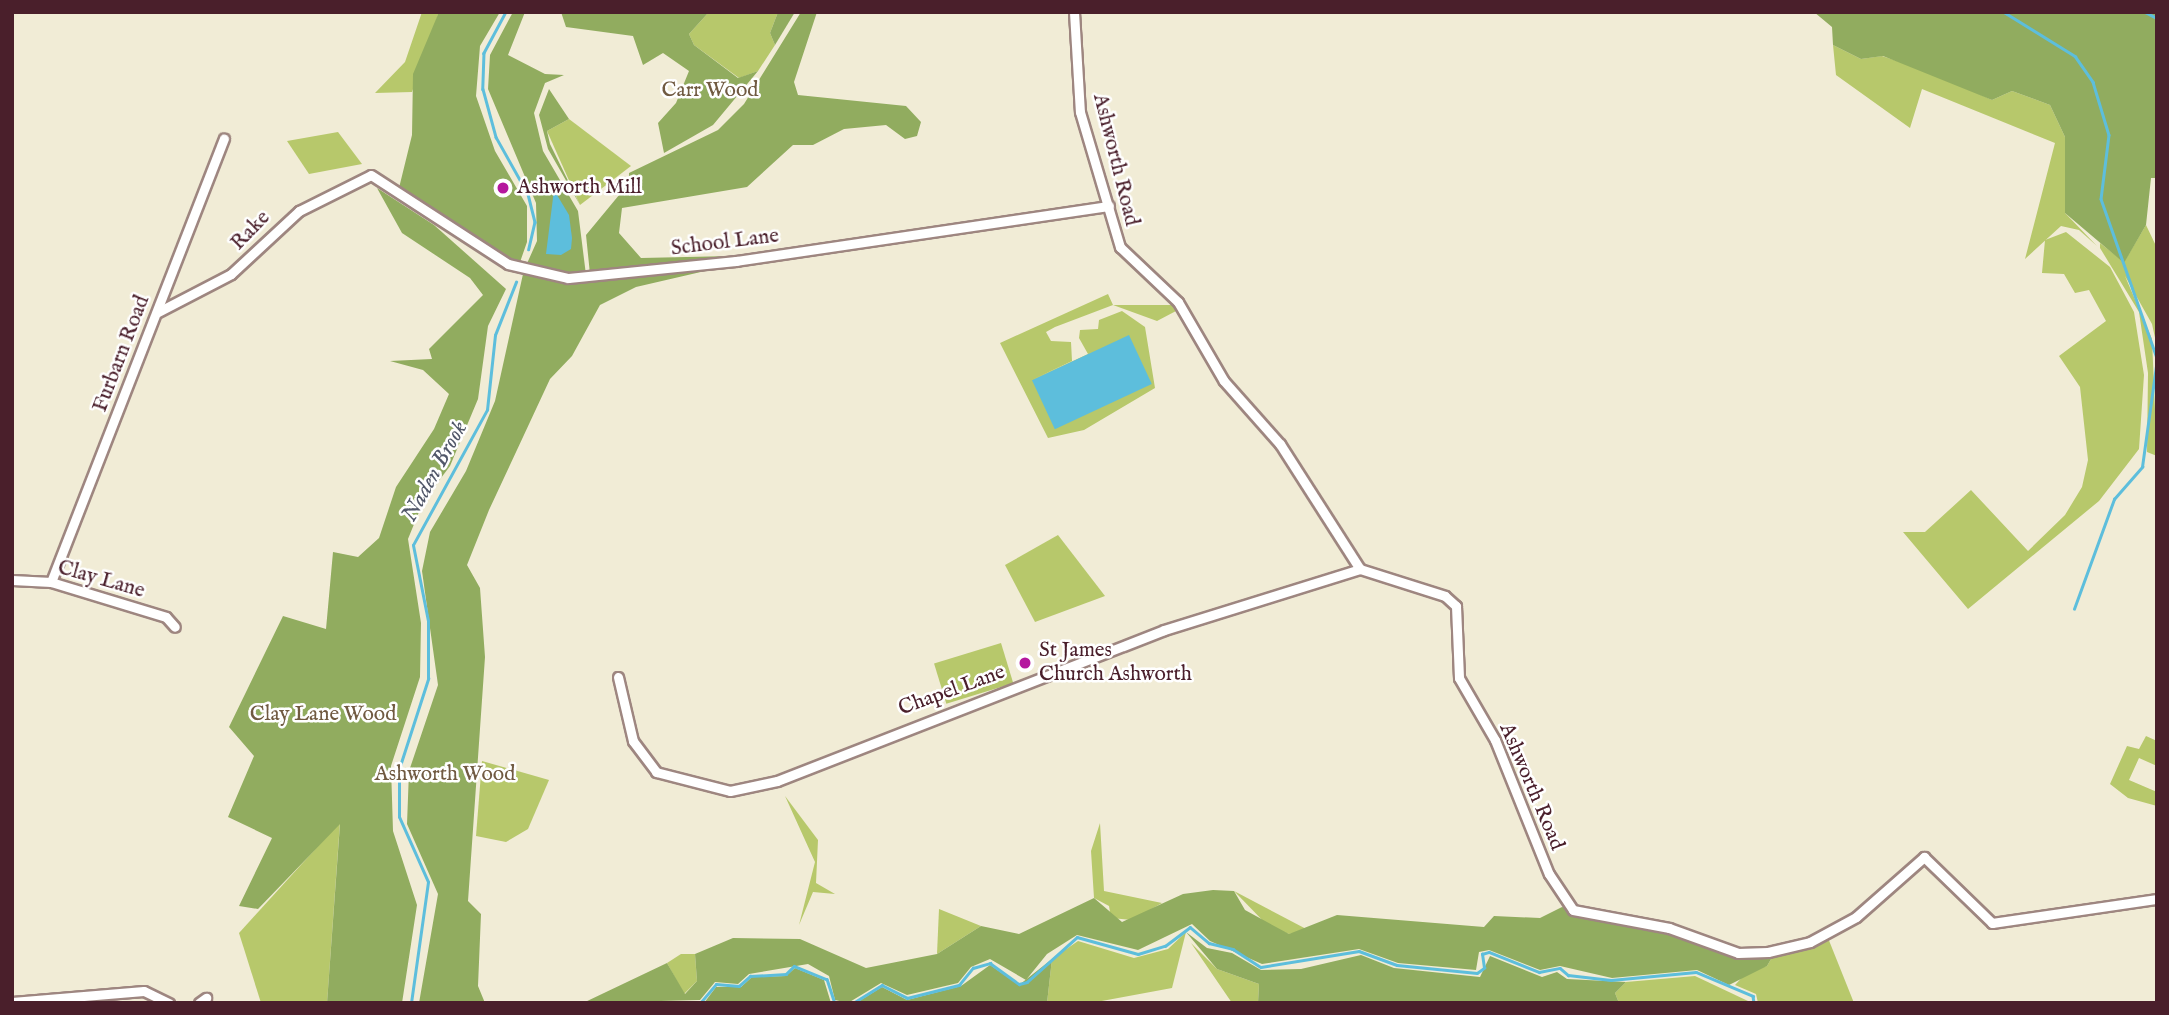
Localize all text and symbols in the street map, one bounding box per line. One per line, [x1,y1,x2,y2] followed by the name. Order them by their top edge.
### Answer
[662,78,758,104] park label: Carr Wood
[1086,91,1144,229] street label: Ashworth Road
[517,175,642,201] place label: Ashworth Mill
[495,180,511,196] marker: Ashworth Mill
[226,206,276,256] street label: Rake
[670,224,780,262] street label: School Lane
[88,292,156,416] street label: Furbarn Road
[396,417,474,527] water label: Naden Brook
[55,556,147,604] street label: Clay Lane
[1039,638,1192,688] place label: St James Church Ashworth
[1017,655,1033,671] marker: St James Church Ashworth
[895,660,1009,722] street label: Chapel Lane
[250,702,396,728] park label: Clay Lane Wood
[1493,720,1569,854] street label: Ashworth Road
[375,762,515,788] park label: Ashworth Wood

